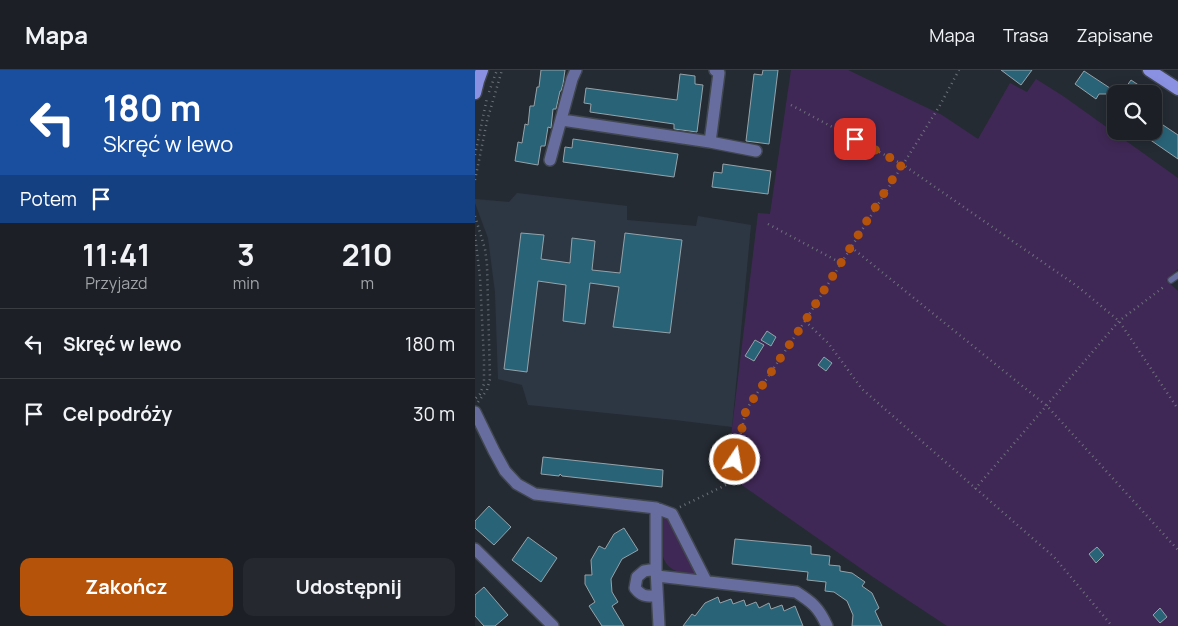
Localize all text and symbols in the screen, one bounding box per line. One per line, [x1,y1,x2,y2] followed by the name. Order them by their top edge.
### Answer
[25,18,88,51] text: Mapa
[929,23,975,47] text: Mapa
[1003,23,1048,47] text: Trasa
[1076,23,1153,47] text: Zapisane
[103,84,201,132] text: 180 m
[1107,85,1162,140] map controls
[1107,85,1162,140] button: search
[20,90,85,155] icon: left
[834,118,876,160] pin
[841,125,869,153] icon: arrive
[103,129,233,159] text: Skręć w lewo
[87,185,115,213] icon: arrive
[20,186,77,212] text: Potem
[82,234,150,275] text: 11:41
[237,234,255,275] text: 3
[342,234,393,275] text: 210
[85,272,147,294] text: Przyjazd
[233,272,259,294] text: min
[360,272,374,294] text: m
[20,330,48,358] icon: left
[63,331,182,357] text: Skręć w lewo
[405,331,455,357] text: 180 m
[20,400,48,428] icon: arrive
[63,401,172,427] text: Cel podróży
[413,401,455,427] text: 30 m
[708,433,760,485] position arrow
[20,558,233,616] button: Zakończ
[243,558,455,616] button: Udostępnij

